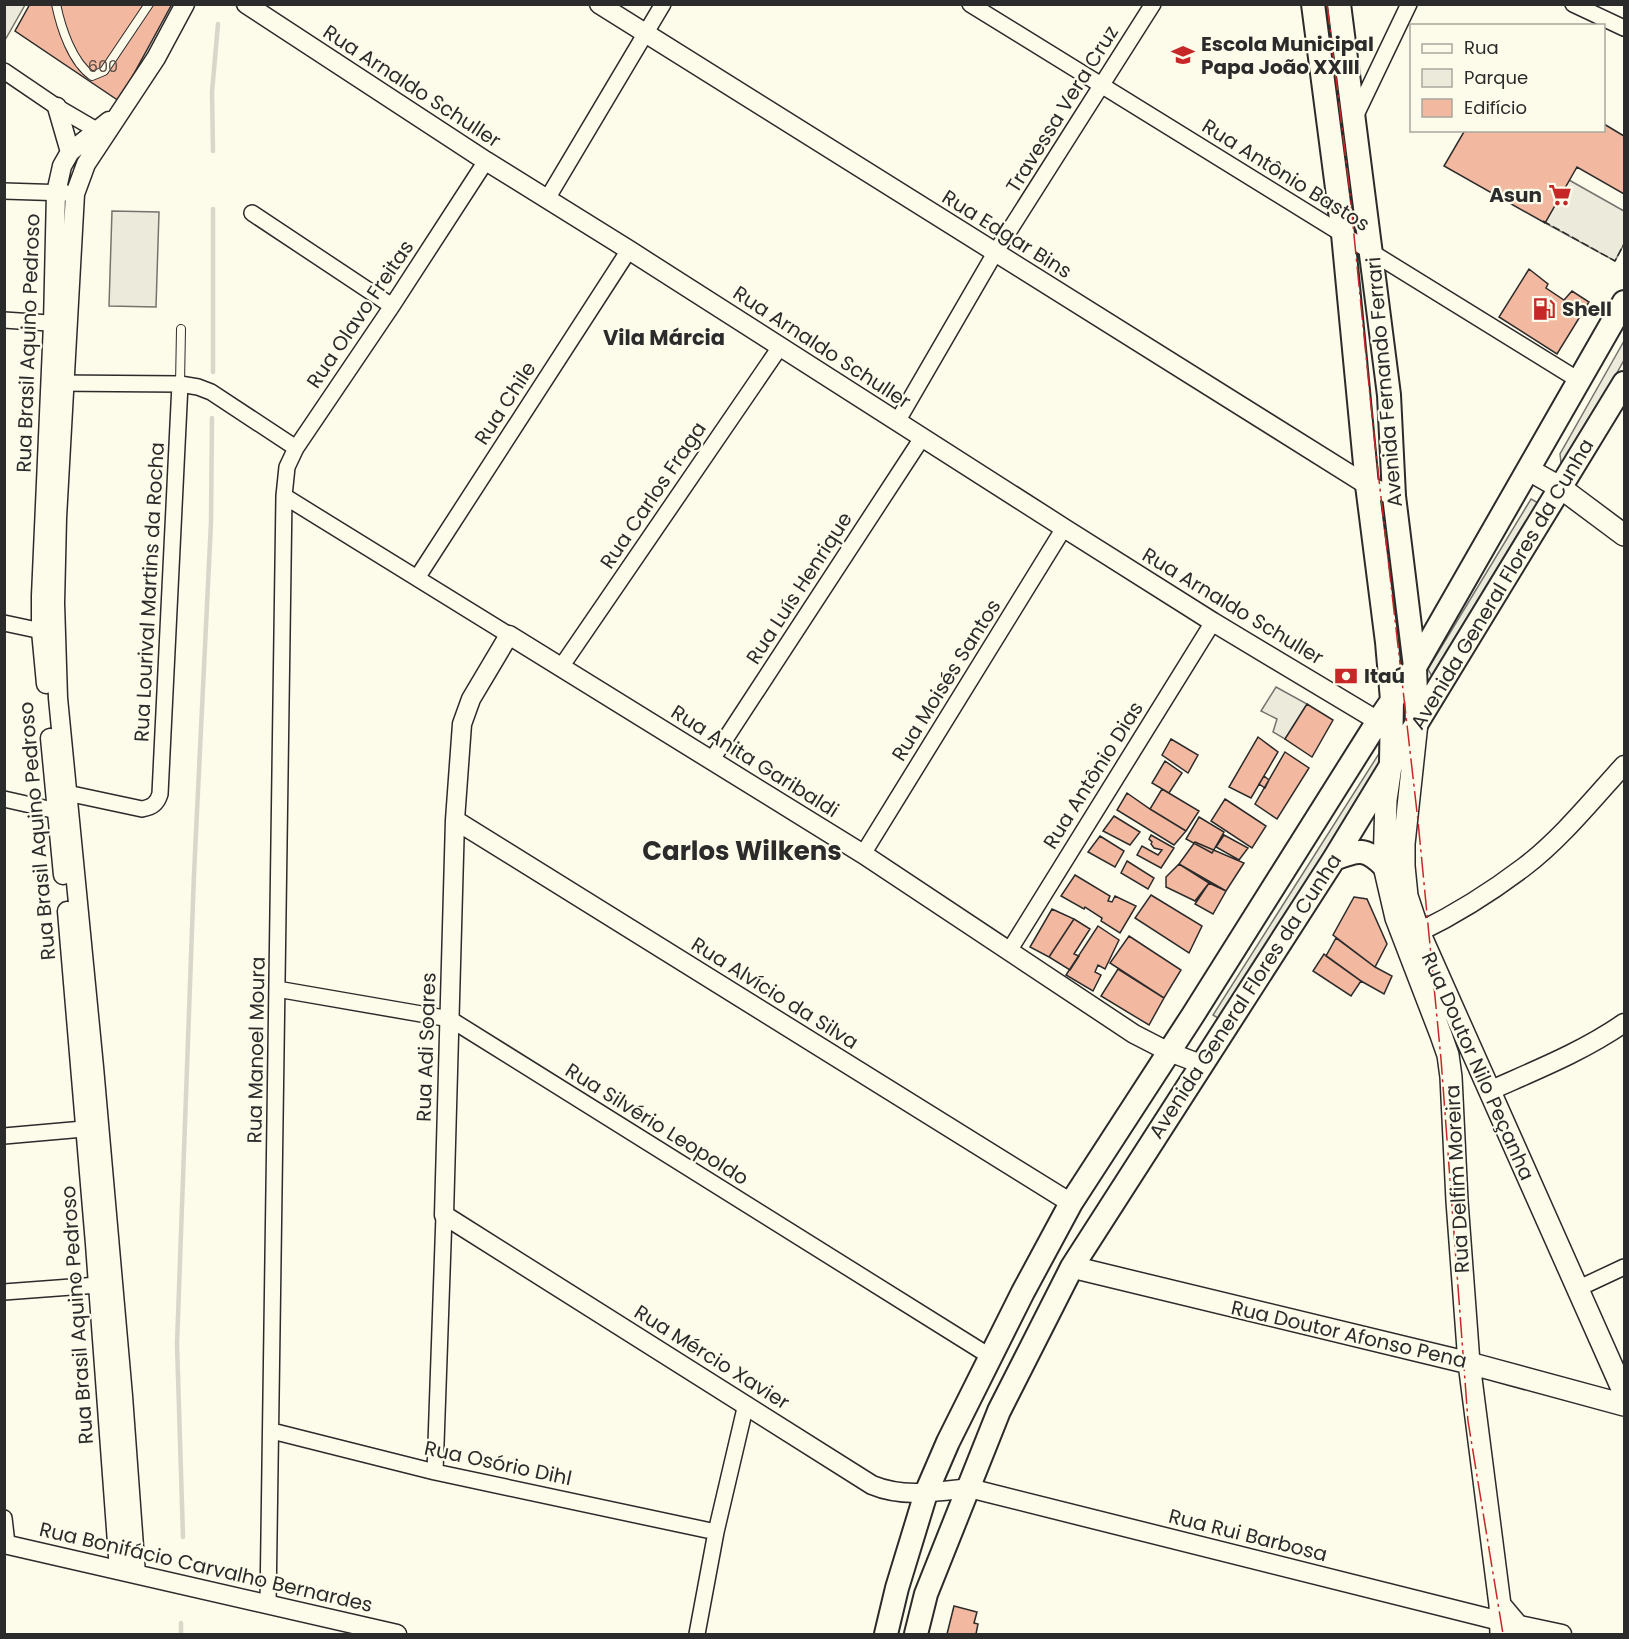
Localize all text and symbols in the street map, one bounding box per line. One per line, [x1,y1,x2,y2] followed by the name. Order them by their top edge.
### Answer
[318,18,506,154] street label: Rua Arnaldo Schuller
[999,20,1125,198] street label: Travessa Vera Cruz
[1410,24,1605,132] legend
[1201,30,1374,81] place label: Escola Municipal Papa João XXIII
[1464,35,1499,60] text: Rua
[1170,42,1196,68] school or university icon: Escola Municipal Papa João XXIII
[88,55,118,78] house number: 600
[1464,65,1528,90] text: Parque
[1464,95,1527,120] text: Edifício
[1197,112,1375,238] street label: Rua Antônio Bastos
[1489,181,1542,209] place label: Asun
[1547,182,1573,208] supermarket icon: Asun
[937,183,1077,285] street label: Rua Edgar Bins
[9,213,47,473] street label: Rua Brasil Aquino Pedroso
[300,234,420,394] street label: Rua Olavo Freitas
[1359,256,1409,508] street label: Avenida Fernando Ferrari
[728,279,916,415] street label: Rua Arnaldo Schuller
[1562,295,1612,323] place label: Shell
[1531,296,1557,322] fuel station icon: Shell
[603,323,725,352] district label: Vila Márcia
[468,356,542,450] street label: Rua Chile
[593,416,713,574] street label: Rua Carlos Fraga
[1404,433,1600,735] street label: Avenida General Flores da Cunha
[127,441,171,743] street label: Rua Lourival Martins da Rocha
[739,507,859,669] street label: Rua Luís Henrique
[1137,541,1329,671] street label: Rua Arnaldo Schuller
[885,594,1007,766] street label: Rua Moisés Santos
[1364,662,1405,690] place label: Itaú
[1333,663,1359,689] bank icon: Itaú
[1036,696,1150,854] street label: Rua Antônio Dias
[666,698,844,824] street label: Rua Anita Garibaldi
[12,701,62,961] street label: Rua Brasil Aquino Pedroso
[642,833,842,869] district label: Carlos Wilkens
[1142,848,1348,1144] street label: Avenida General Flores da Cunha
[686,930,864,1056] street label: Rua Alvício da Silva
[1415,947,1541,1185] street label: Rua Doutor Nilo Peçanha
[240,956,272,1144] street label: Rua Manoel Moura
[409,972,443,1122] street label: Rua Adi Soares
[560,1056,754,1192] street label: Rua Silvério Leopoldo
[1438,1084,1476,1274] street label: Rua Delfim Moreira
[54,1185,100,1445] street label: Rua Brasil Aquino Pedroso
[1228,1293,1470,1375] street label: Rua Doutor Afonso Pena
[629,1298,795,1416] street label: Rua Mércio Xavier
[422,1434,574,1492] street label: Rua Osório Dihl
[1166,1502,1330,1568] street label: Rua Rui Barbosa
[37,1515,375,1619] street label: Rua Bonifácio Carvalho Bernardes

